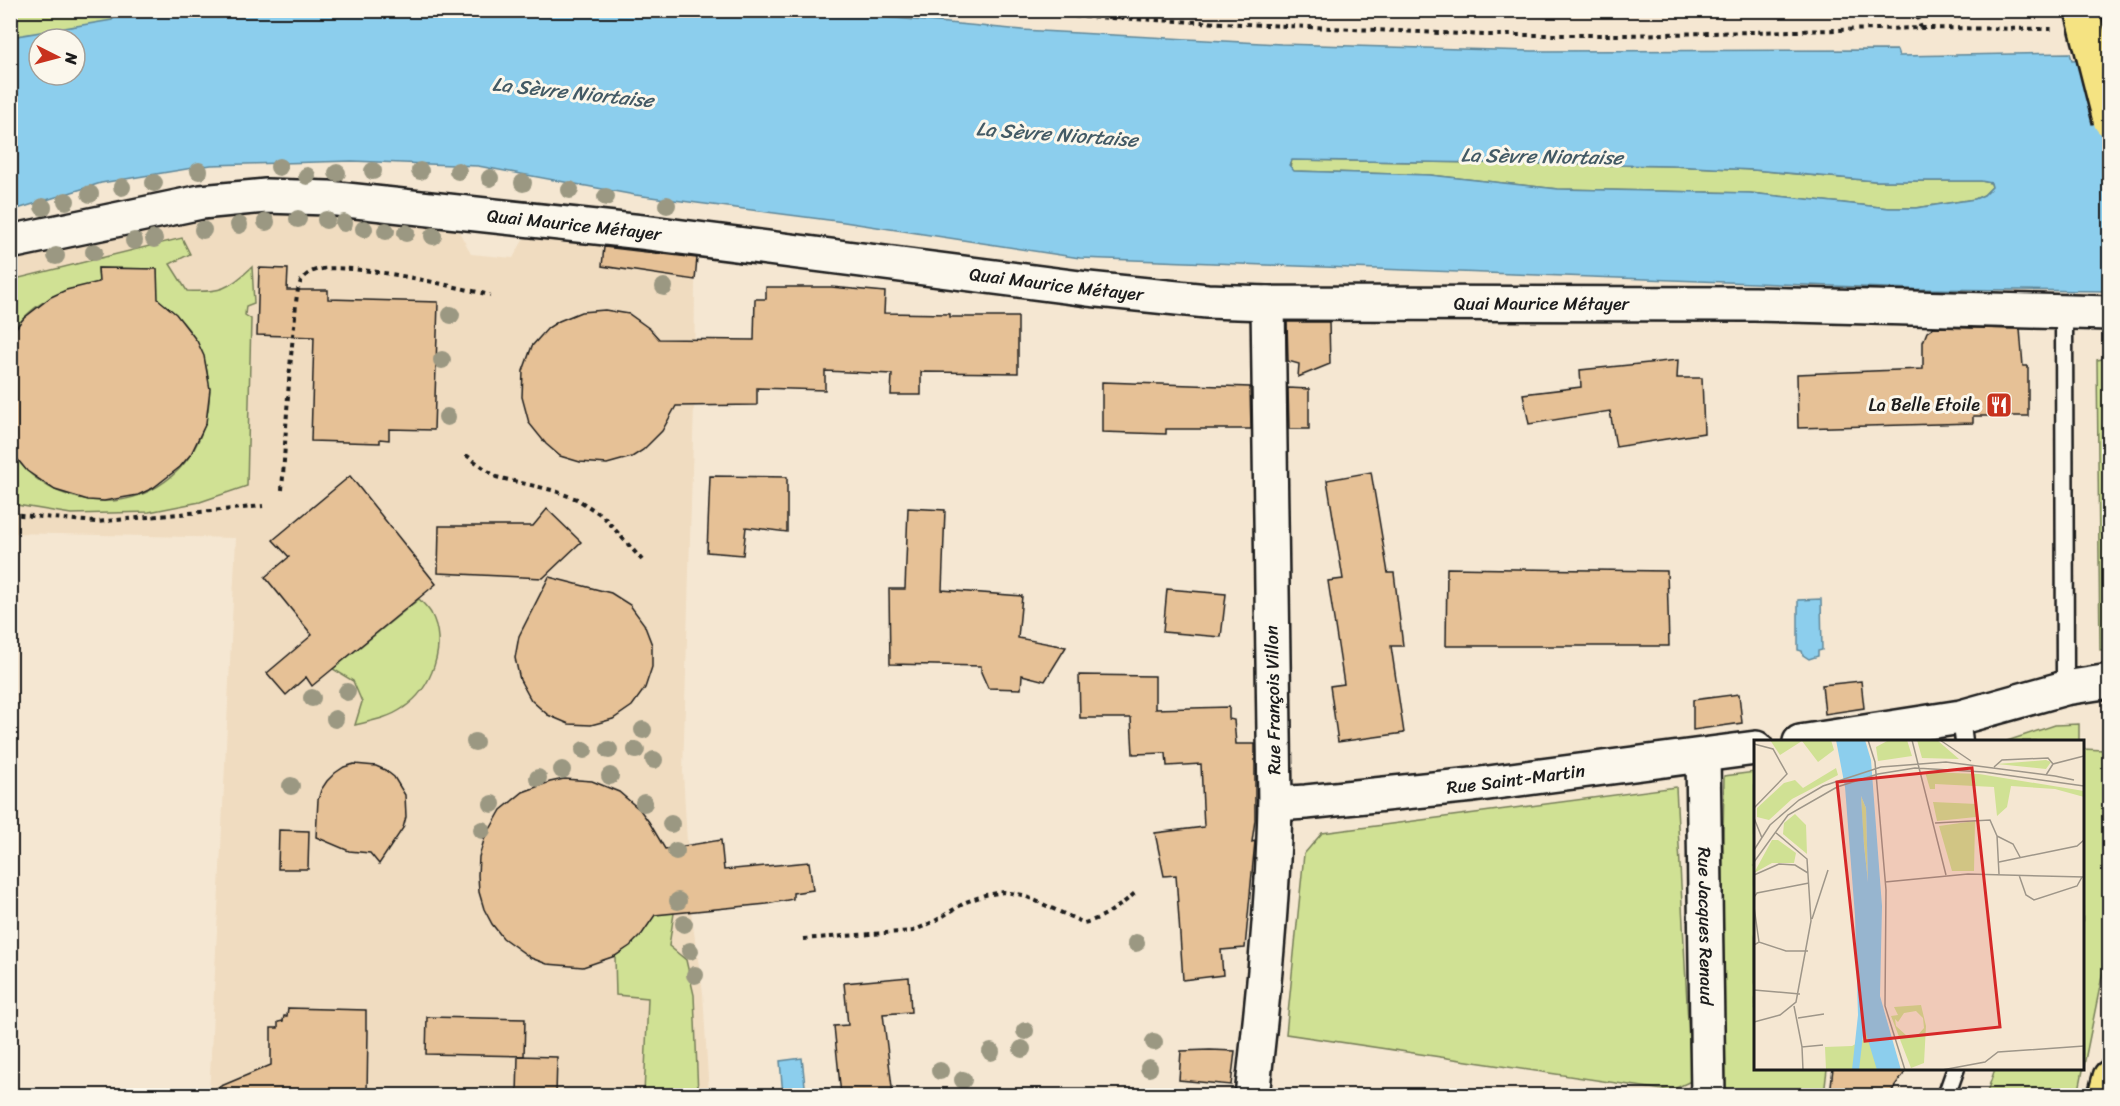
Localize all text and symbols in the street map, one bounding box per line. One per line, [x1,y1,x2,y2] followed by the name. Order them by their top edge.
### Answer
[27,27,87,87] north arrow
[56,50,87,66] text: N
[491,67,657,119] water label: La Sèvre Niortaise
[975,111,1141,158] water label: La Sèvre Niortaise
[1461,138,1625,175] water label: La Sèvre Niortaise
[485,199,665,251] street label: Quai Maurice Métayer
[967,258,1147,311] street label: Quai Maurice Métayer
[1454,287,1631,320] street label: Quai Maurice Métayer
[1868,389,1980,421] place label: La Belle Etoile
[1984,390,2014,420] restaurant icon: La Belle Etoile
[1256,625,1290,775] street label: Rue François Villon
[1754,740,2084,1070] inset map
[1445,754,1587,804] street label: Rue Saint-Martin
[1688,847,1723,1007] street label: Rue Jacques Renaud

